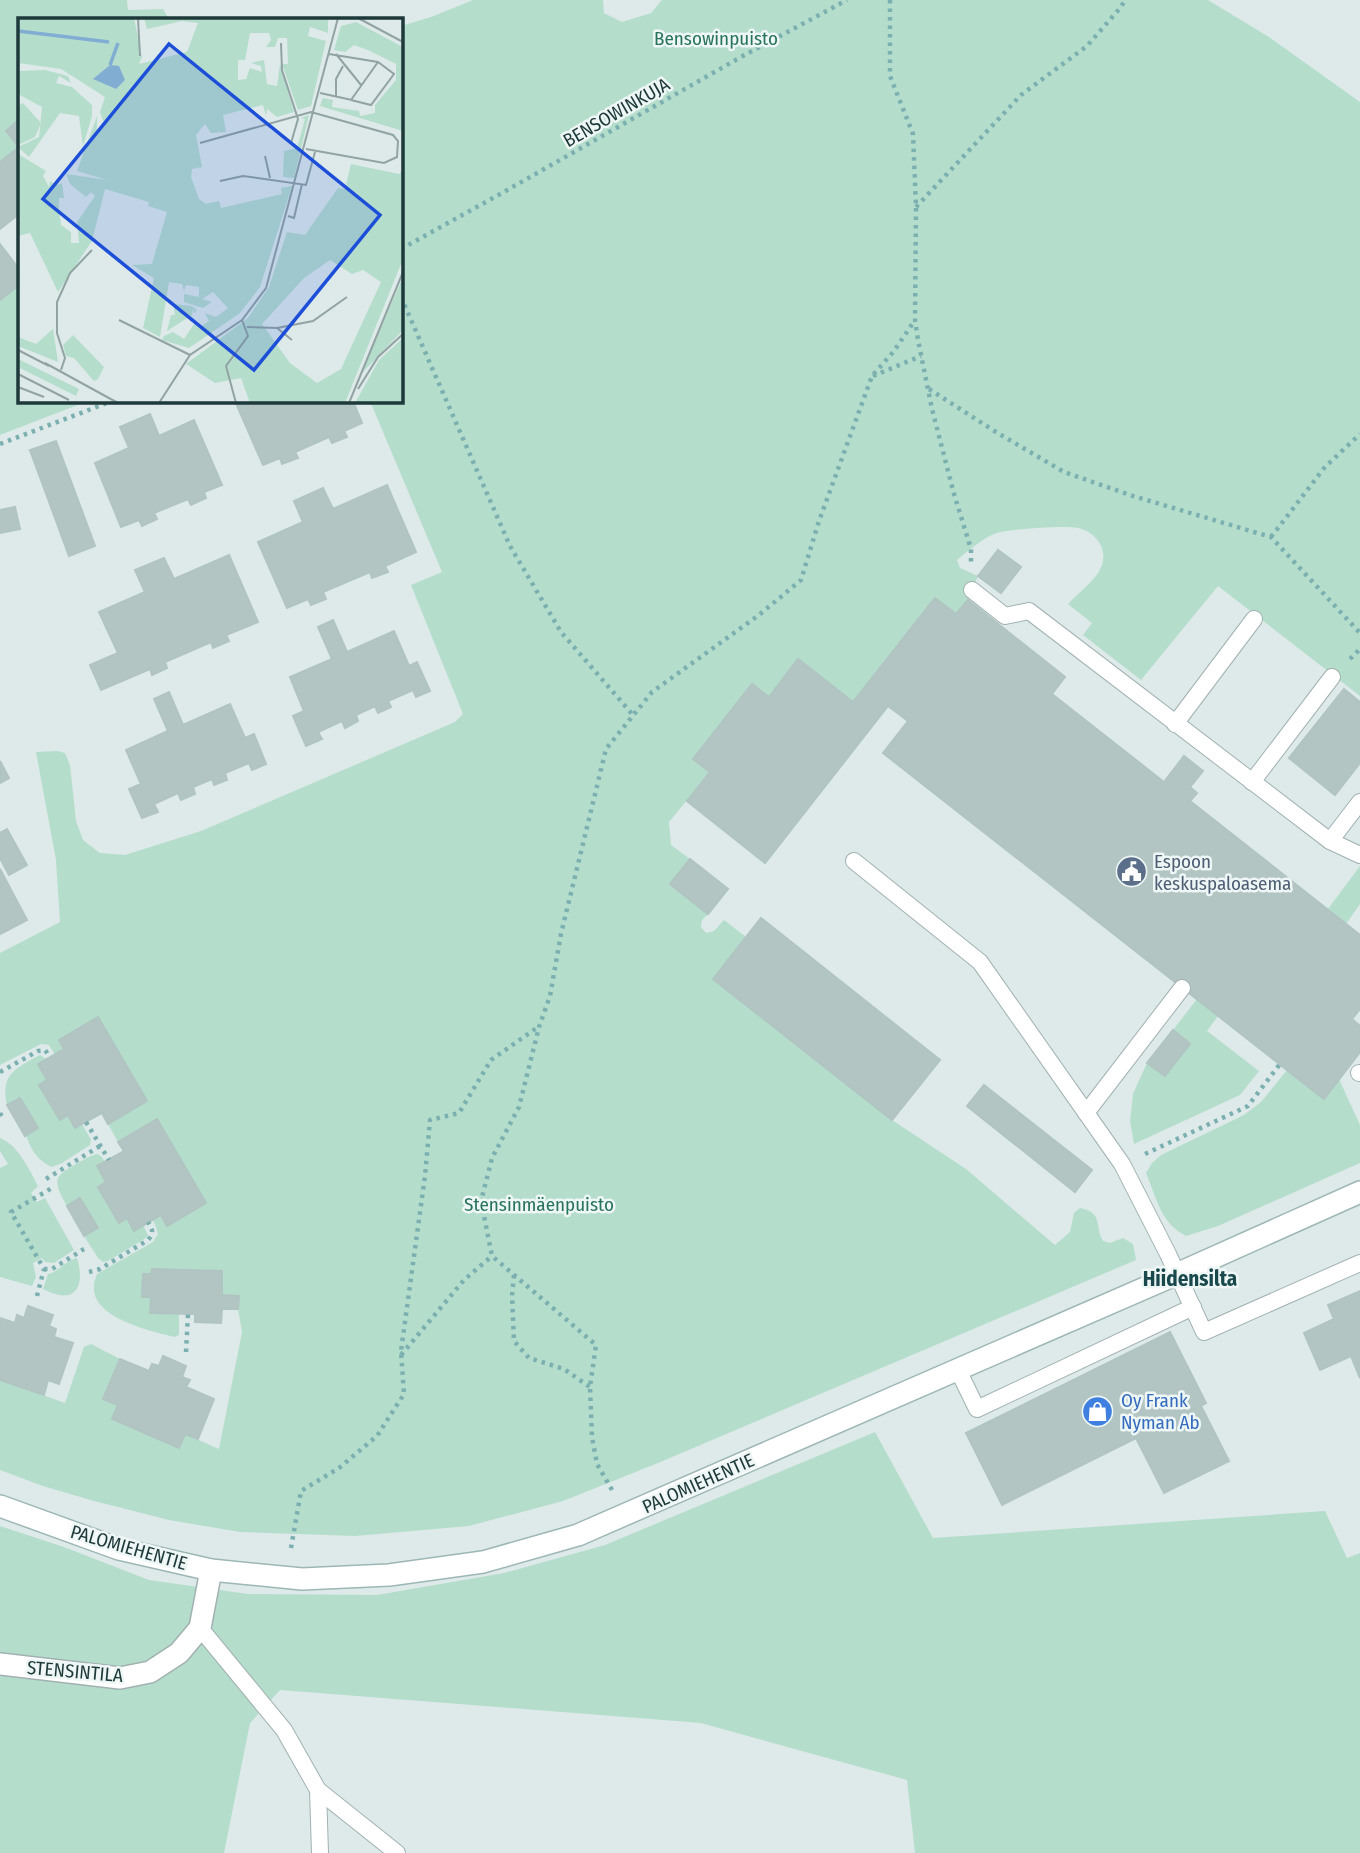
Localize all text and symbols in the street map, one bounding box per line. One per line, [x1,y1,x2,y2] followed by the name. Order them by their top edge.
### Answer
[18,18,402,402] inset map
[654,27,778,50] park label: Bensowinpuisto
[559,73,674,152] street label: BENSOWINKUJA
[1154,850,1291,895] place label: Espoon keskuspaloasema
[1114,855,1148,889] public building icon: Espoon keskuspaloasema
[464,1193,614,1216] park label: Stensinmäenpuisto
[1143,1266,1237,1292] district label: Hiidensilta
[1121,1389,1200,1434] place label: Oy Frank Nyman Ab
[1081,1394,1115,1428] shop icon: Oy Frank Nyman Ab
[639,1448,758,1518] street label: PALOMIEHENTIE
[68,1520,190,1575] street label: PALOMIEHENTIE
[26,1656,124,1687] street label: STENSINTILA

